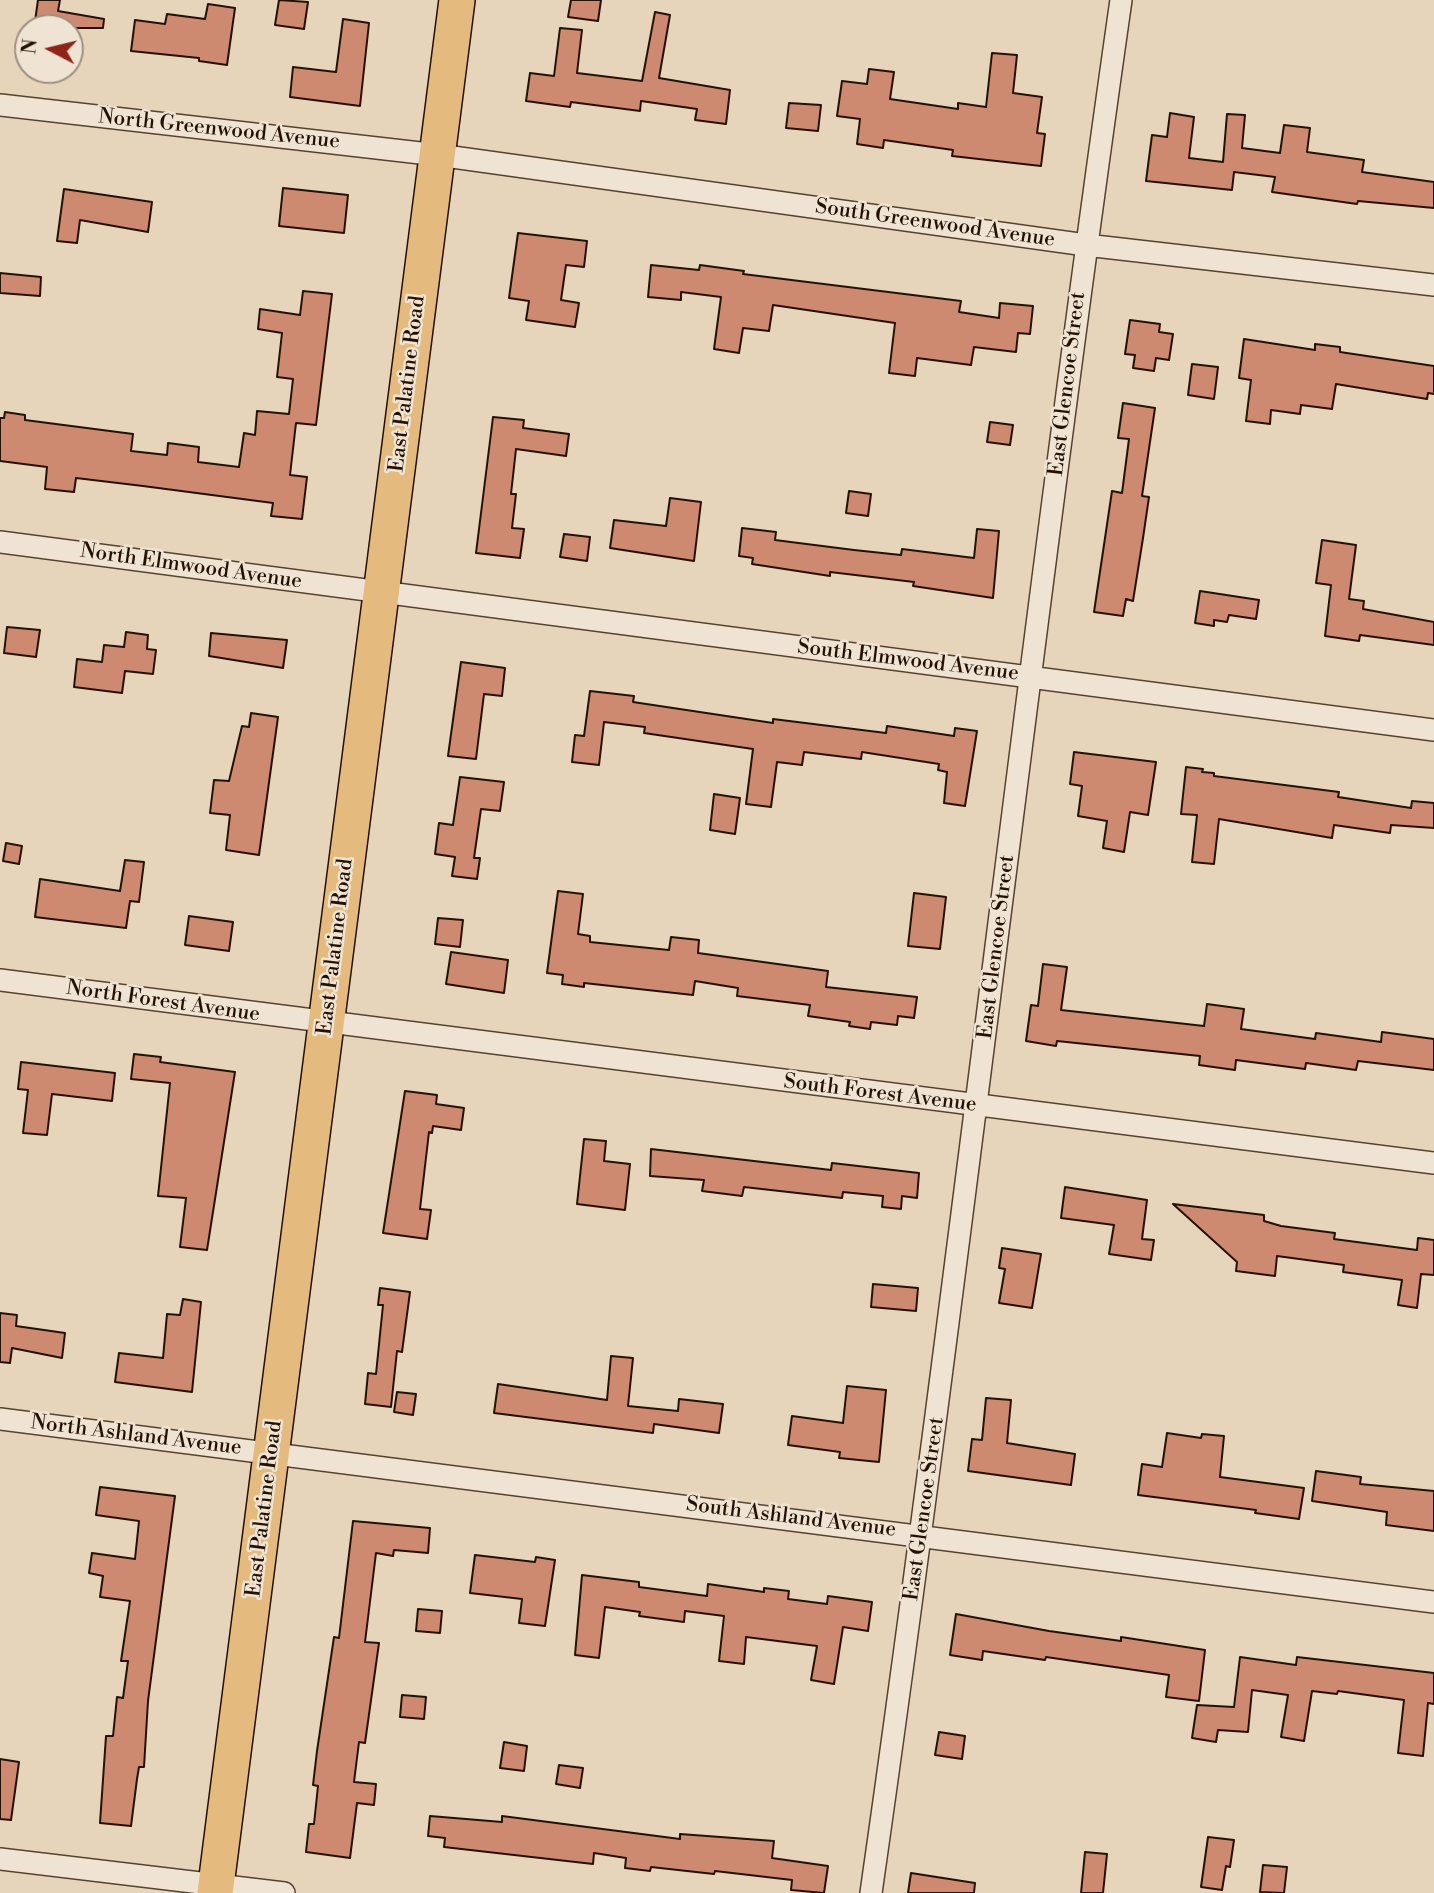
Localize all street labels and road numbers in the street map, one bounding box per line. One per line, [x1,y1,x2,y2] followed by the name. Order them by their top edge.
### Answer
[97,105,341,155] street label: North Greenwood Avenue
[814,195,1056,253] street label: South Greenwood Avenue
[1044,290,1092,478] street label: East Glencoe Street
[385,294,431,474] street label: East Palatine Road
[78,539,304,595] street label: North Elmwood Avenue
[796,635,1020,687] street label: South Elmwood Avenue
[973,853,1021,1041] street label: East Glencoe Street
[313,857,359,1037] street label: East Palatine Road
[65,976,261,1028] street label: North Forest Avenue
[782,1070,978,1118] street label: South Forest Avenue
[29,1411,243,1461] street label: North Ashland Avenue
[900,1415,950,1603] street label: East Glencoe Street
[242,1419,288,1599] street label: East Palatine Road
[685,1493,897,1543] street label: South Ashland Avenue

